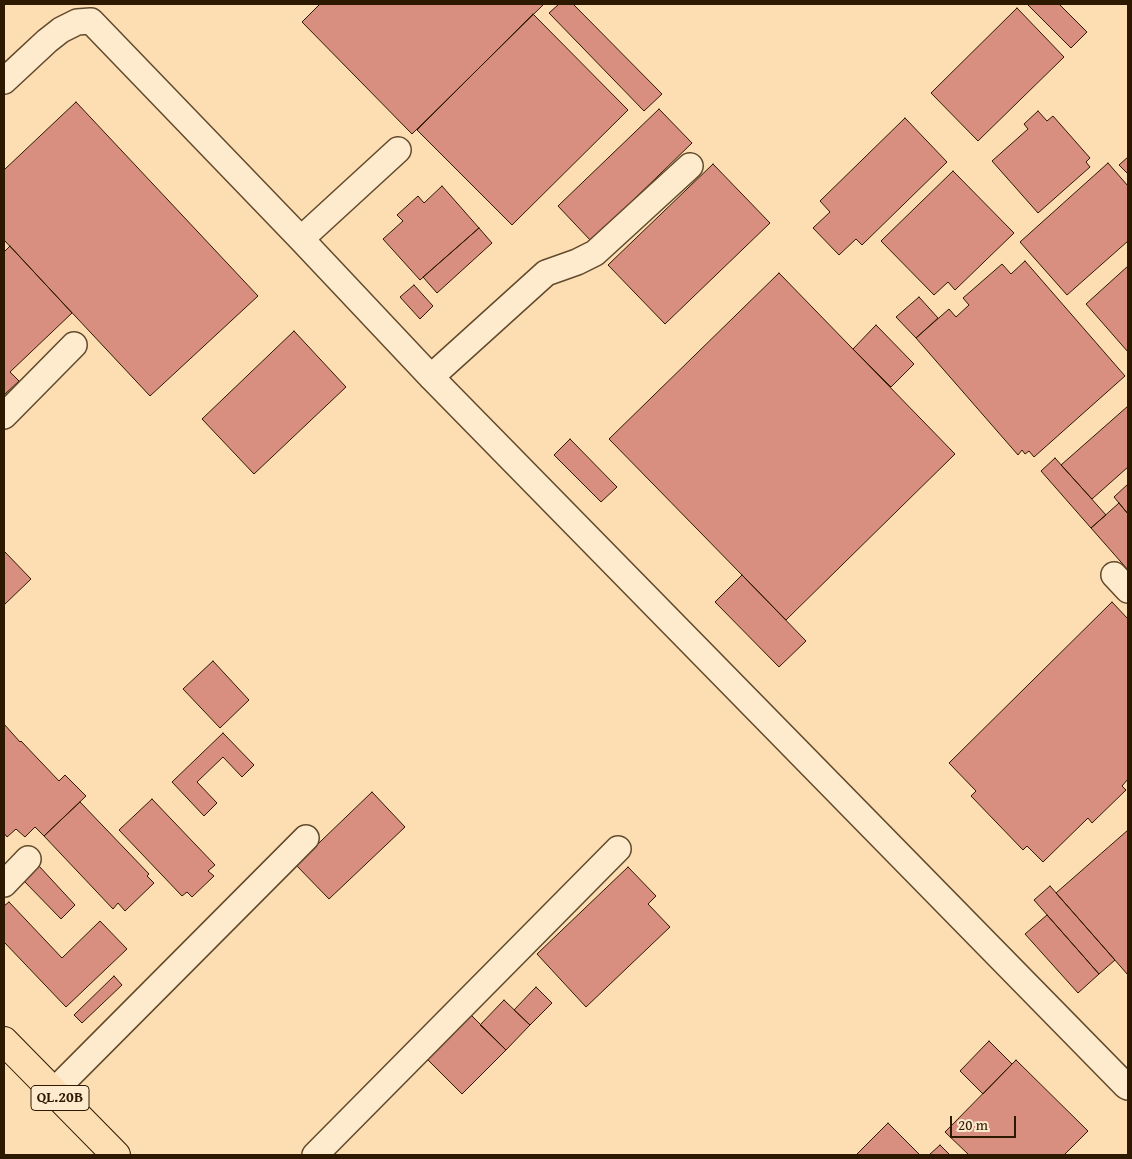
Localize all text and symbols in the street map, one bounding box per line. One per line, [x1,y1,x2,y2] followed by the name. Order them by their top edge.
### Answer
[31,1086,89,1110] road number: QL.20B
[952,1106,1018,1138] scale bar
[958,1114,988,1135] text: 20 m

